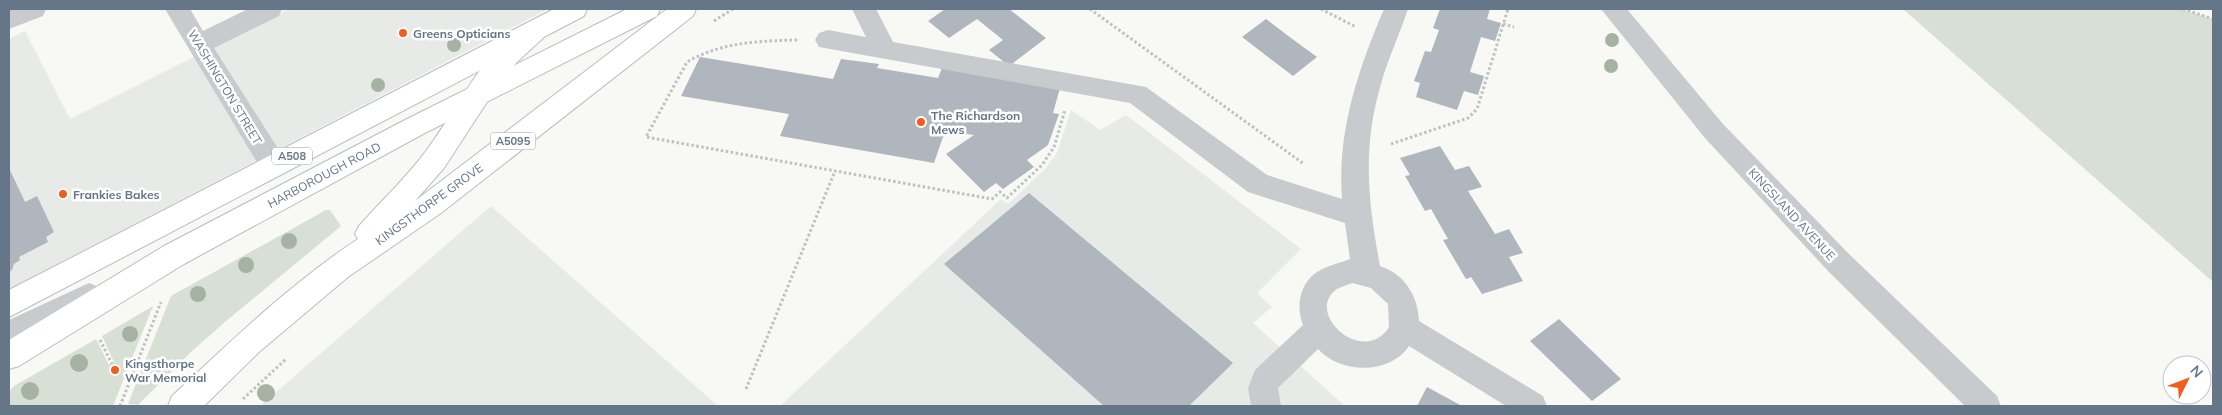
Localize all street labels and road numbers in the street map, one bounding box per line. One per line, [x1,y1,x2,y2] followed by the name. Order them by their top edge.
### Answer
[185,27,266,148] street label: WASHINGTON STREET
[490,132,536,150] road number: A5095
[265,139,383,211] street label: HARBOROUGH ROAD
[272,148,312,164] road number: A508
[372,160,486,248] street label: KINGSTHORPE GROVE
[1745,165,1839,263] street label: KINGSLAND AVENUE

